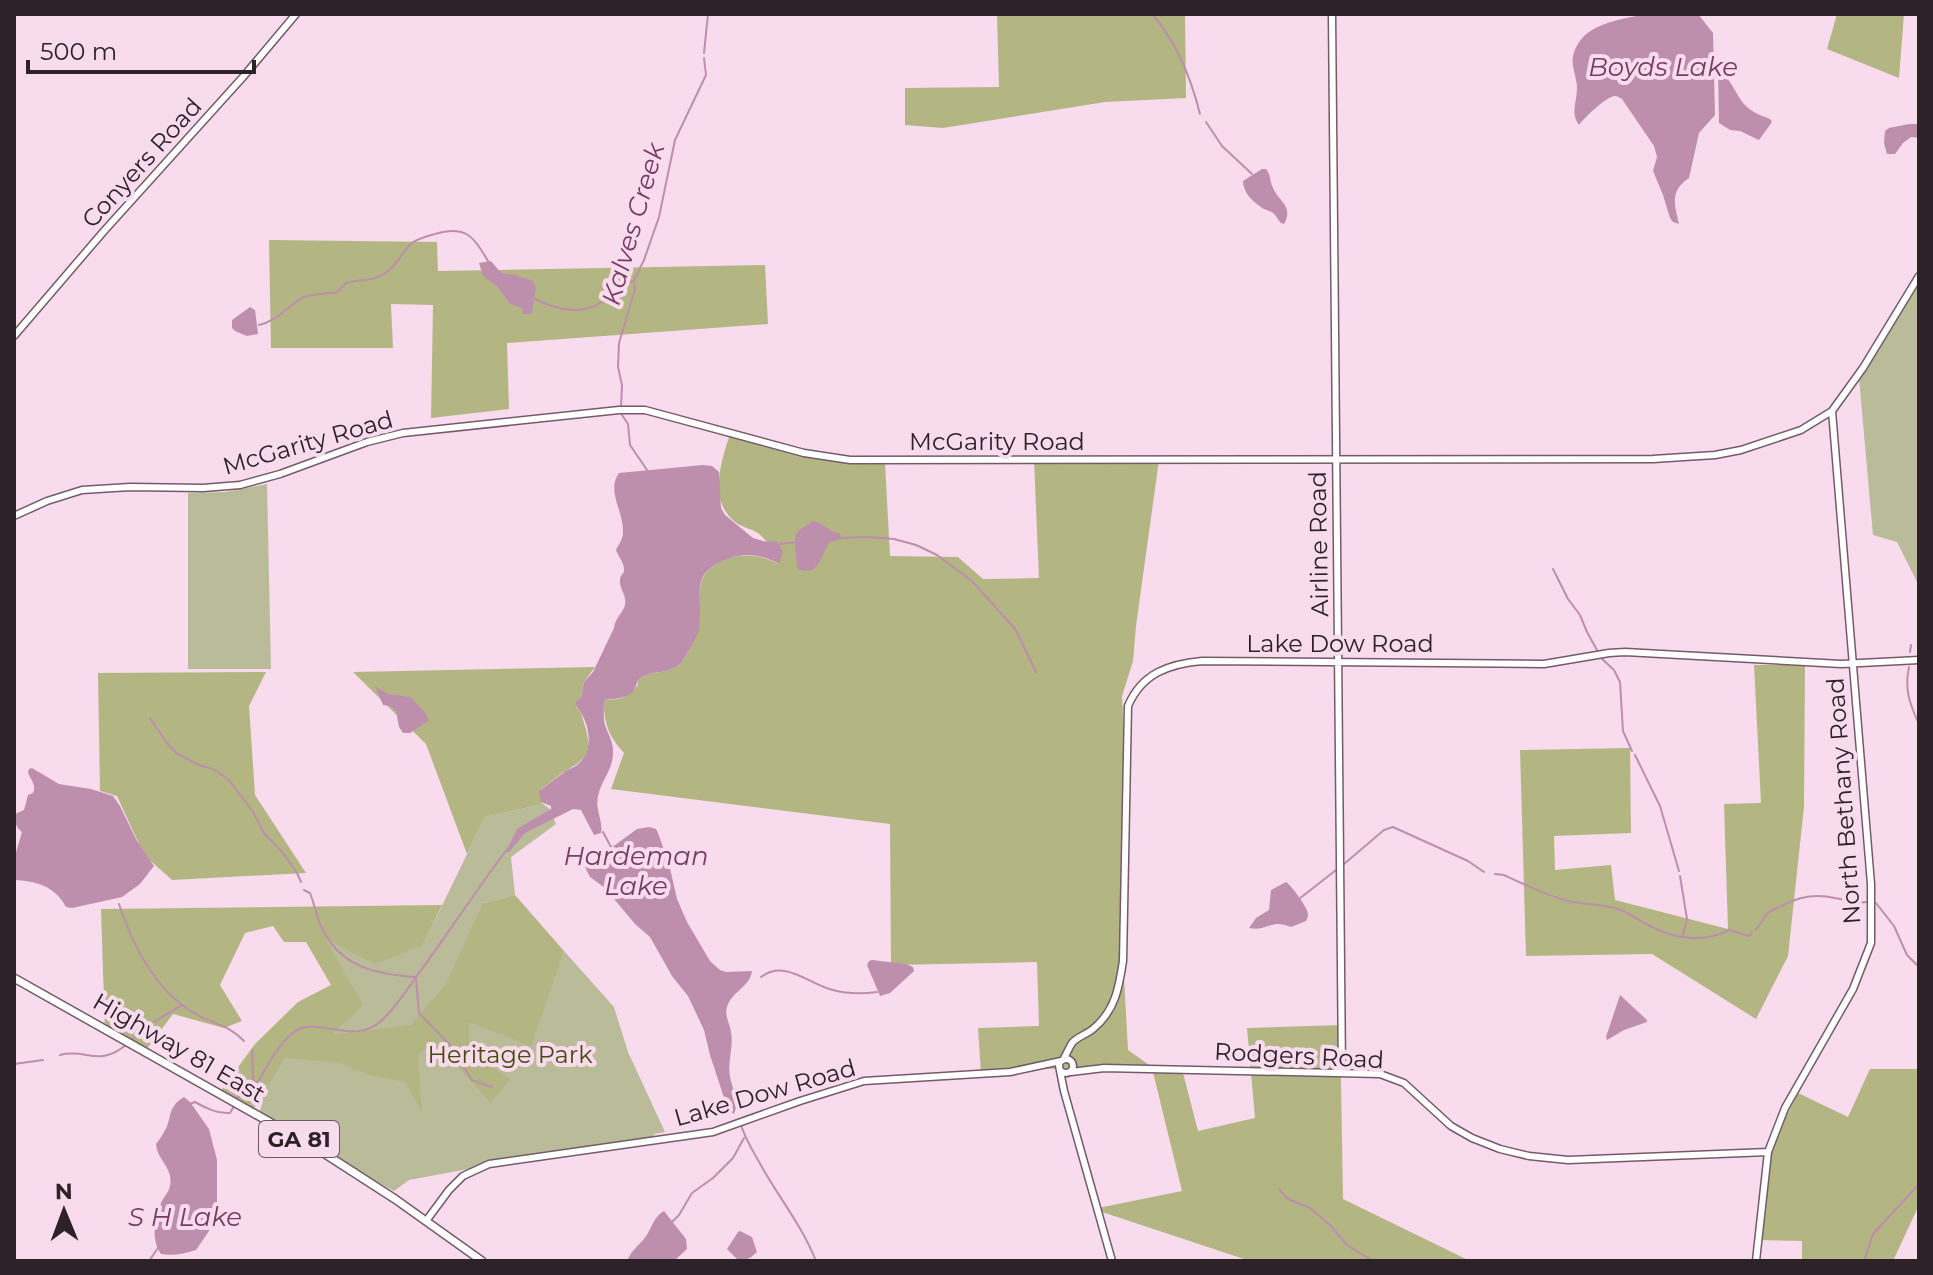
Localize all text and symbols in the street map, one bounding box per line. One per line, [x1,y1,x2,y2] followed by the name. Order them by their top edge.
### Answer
[28,24,254,74] scale bar
[40,37,117,66] text: 500 m
[1588,51,1738,83] water label: Boyds Lake
[76,92,208,234] street label: Conyers Road
[595,138,672,309] water label: Kalves Creek
[219,404,396,481] street label: McGarity Road
[909,427,1085,456] street label: McGarity Road
[1303,471,1334,617] street label: Airline Road
[1246,629,1434,658] street label: Lake Dow Road
[1820,677,1867,925] street label: North Bethany Road
[564,840,708,902] water label: Hardeman Lake
[88,987,271,1109] street label: Highway 81 East
[1213,1037,1385,1074] street label: Rodgers Road
[427,1040,593,1069] park label: Heritage Park
[671,1053,859,1132] street label: Lake Dow Road
[259,1121,339,1157] road number: GA 81
[24,1171,104,1251] north arrow
[55,1178,73,1205] text: N
[128,1201,242,1233] water label: S H Lake

